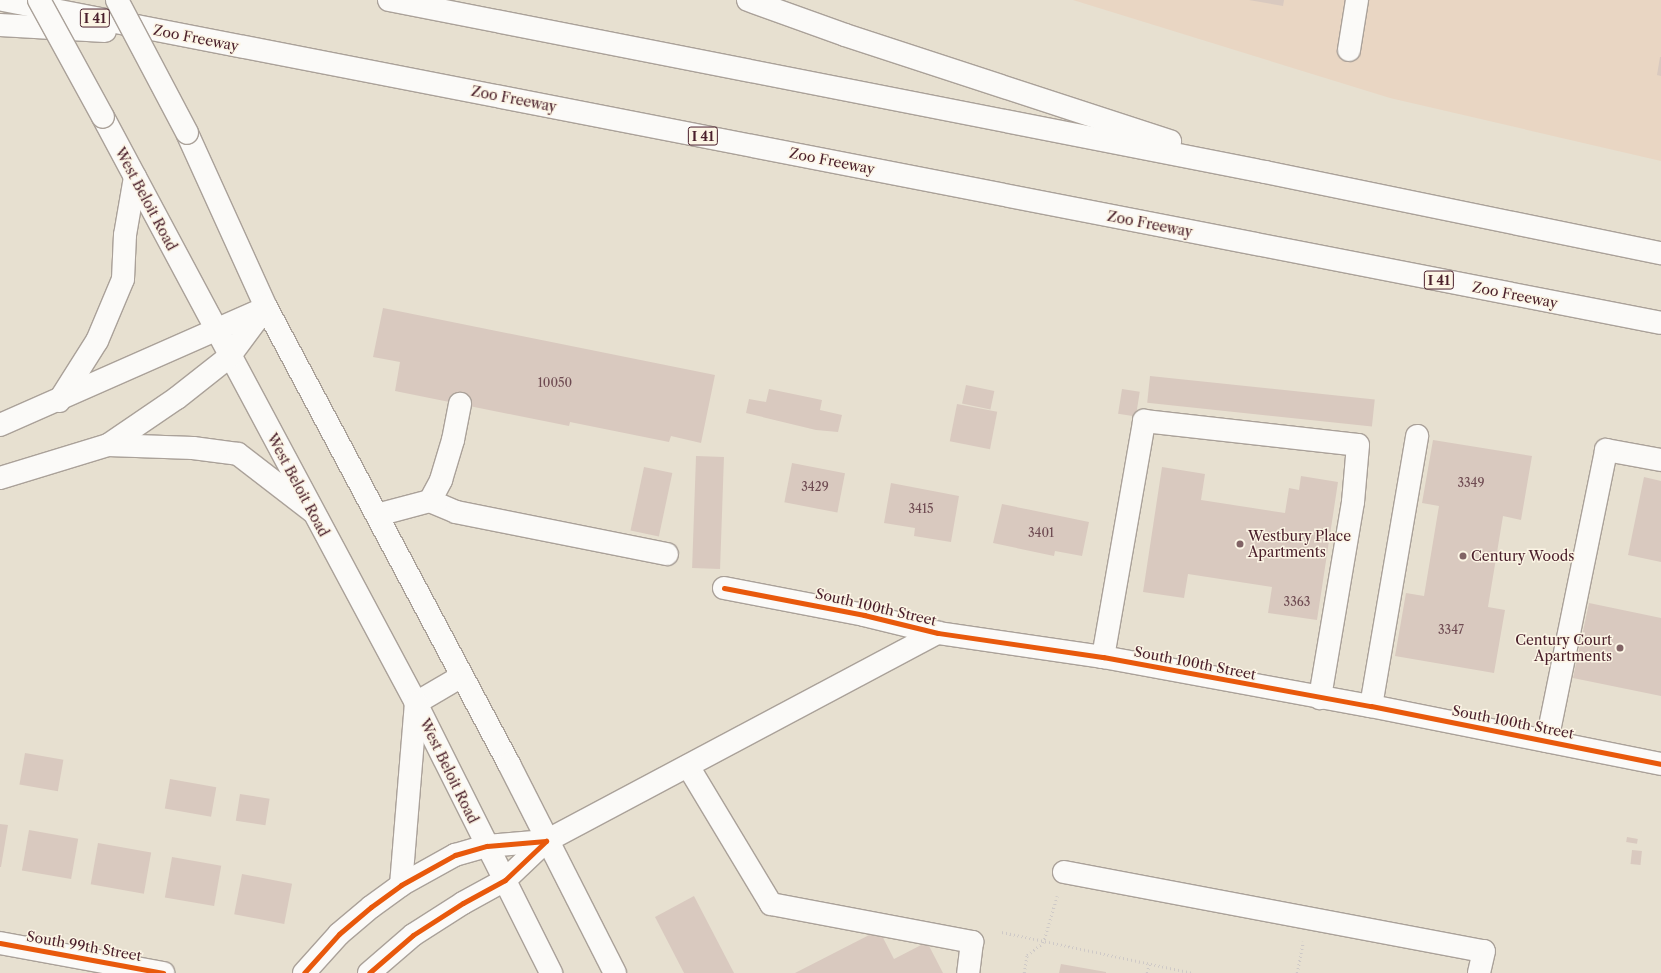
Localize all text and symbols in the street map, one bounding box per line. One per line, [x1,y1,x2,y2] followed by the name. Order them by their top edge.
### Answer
[79,7,111,29] road number: I 41
[152,21,240,55] street label: Zoo Freeway
[470,82,558,116] street label: Zoo Freeway
[687,125,719,147] road number: I 41
[112,144,180,254] street label: West Beloit Road
[788,144,876,178] street label: Zoo Freeway
[1106,207,1194,241] street label: Zoo Freeway
[1423,269,1455,291] road number: I 41
[1471,278,1559,312] street label: Zoo Freeway
[538,376,572,390] house number: 10050
[264,430,332,540] street label: West Beloit Road
[1457,476,1485,490] house number: 3349
[801,480,829,494] house number: 3429
[908,502,934,516] house number: 3415
[1028,526,1054,540] house number: 3401
[1248,528,1351,560] place label: Westbury Place Apartments
[1235,539,1245,549] marker: Westbury Place Apartments
[1471,548,1575,564] place label: Century Woods
[1458,551,1468,561] marker: Century Woods
[814,585,938,629] street label: South 100th Street
[1284,595,1310,609] house number: 3363
[1438,623,1464,637] house number: 3347
[1515,632,1612,664] place label: Century Court Apartments
[1133,643,1257,683] street label: South 100th Street
[1615,643,1625,653] marker: Century Court Apartments
[1451,702,1575,742] street label: South 100th Street
[416,716,482,826] street label: West Beloit Road
[25,928,143,964] street label: South 99th Street

